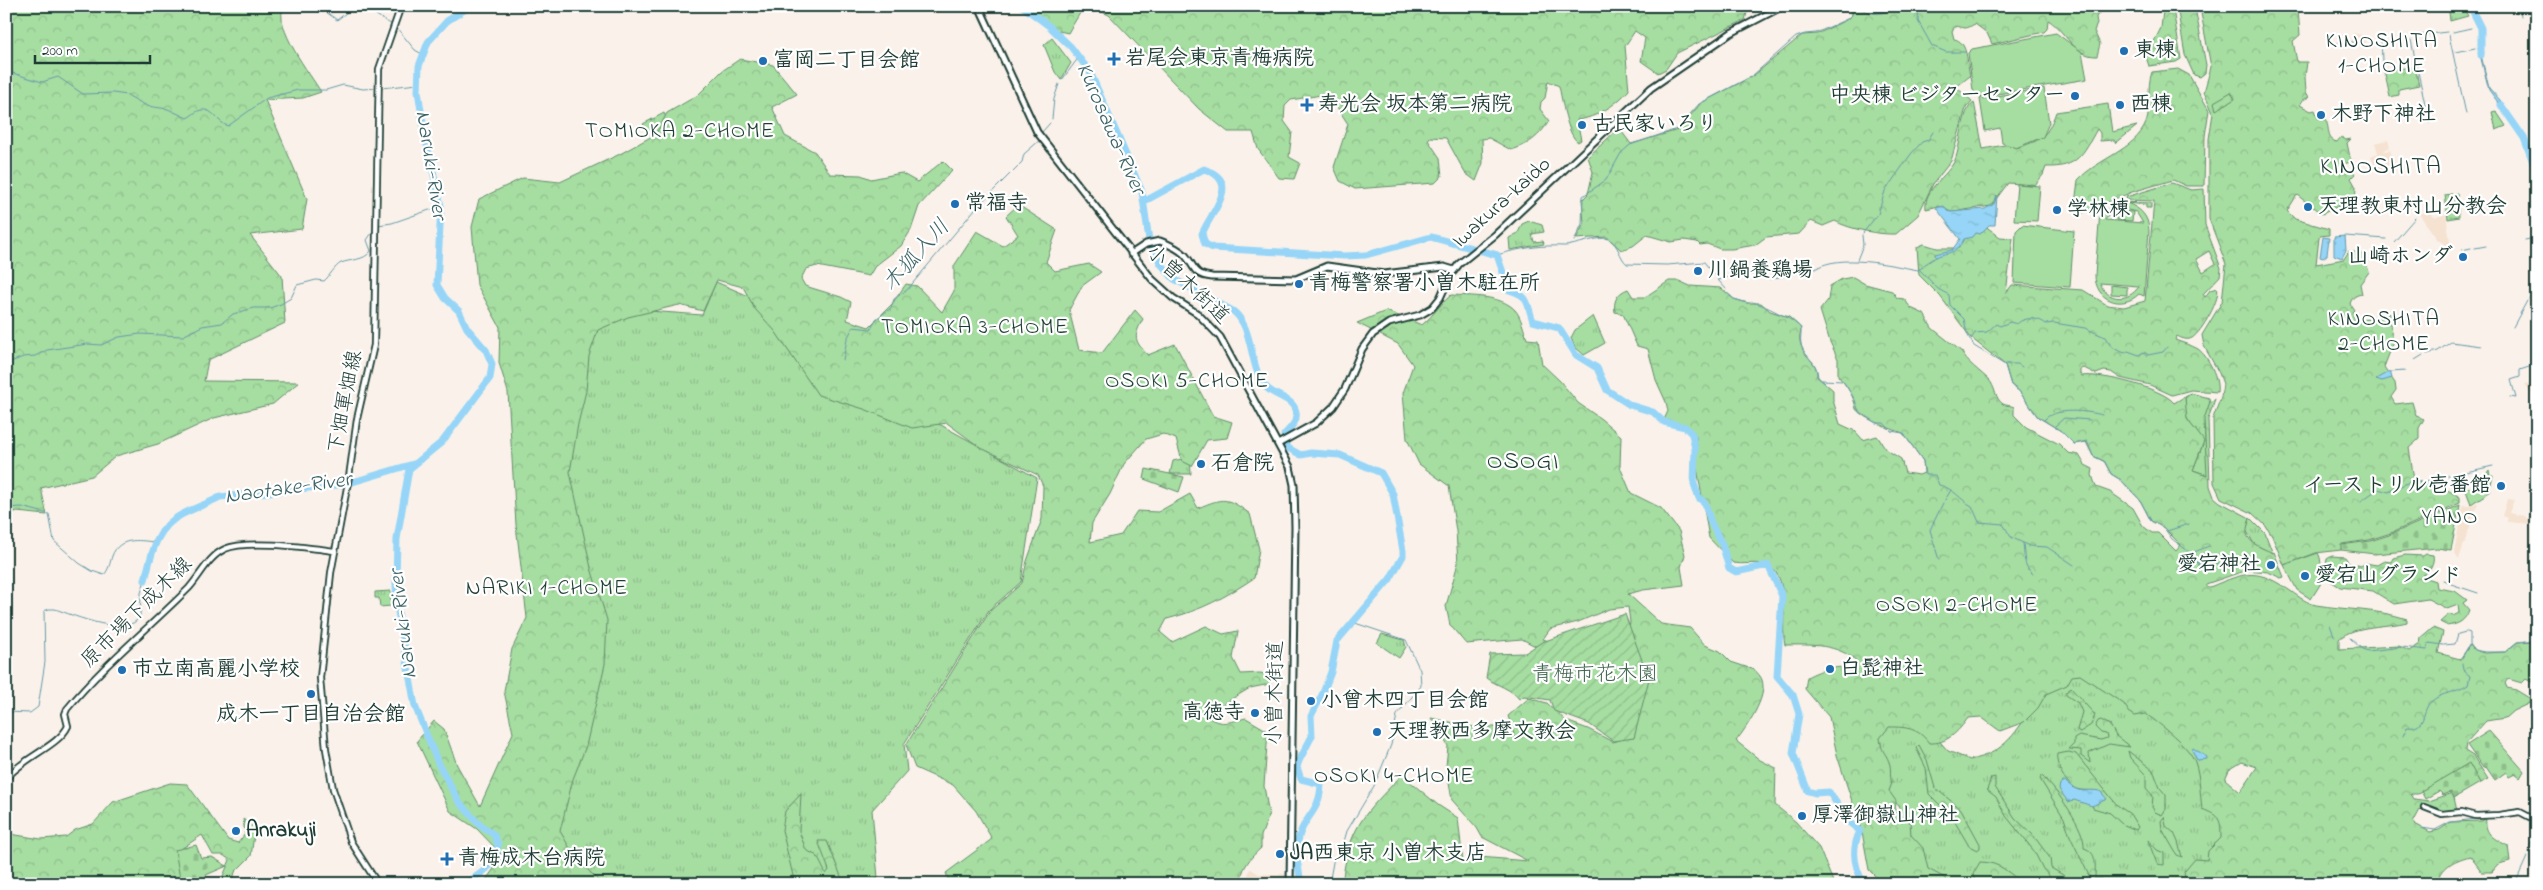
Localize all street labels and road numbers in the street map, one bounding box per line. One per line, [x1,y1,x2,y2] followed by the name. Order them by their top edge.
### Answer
[1446,150,1558,256] street label: Iwakura-kaido
[1138,238,1236,332] street label: 小曽木街道
[321,348,371,456] street label: 下畑軍畑線
[74,550,200,676] street label: 原市場下成木線
[1260,640,1292,746] street label: 小曽木街道

